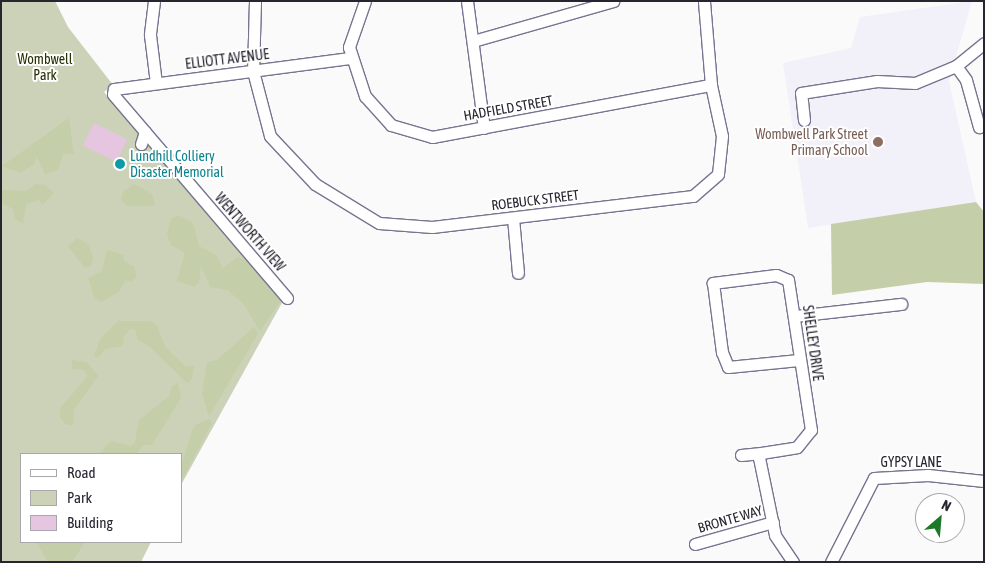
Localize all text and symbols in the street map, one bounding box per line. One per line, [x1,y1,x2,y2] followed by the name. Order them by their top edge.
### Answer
[184,46,270,72] street label: ELLIOTT AVENUE
[18,51,72,84] park label: Wombwell Park
[462,92,554,124] street label: HADFIELD STREET
[755,126,868,158] place label: Wombwell Park Street Primary School
[872,136,884,148] marker: Wombwell Park Street Primary School
[130,148,224,180] place label: Lundhill Colliery Disaster Memorial
[114,158,126,170] marker: Lundhill Colliery Disaster Memorial
[490,186,580,214] street label: ROEBUCK STREET
[211,189,289,275] street label: WENTWORTH VIEW
[799,304,827,382] street label: SHELLEY DRIVE
[20,453,182,543] legend
[880,454,942,470] street label: GYPSY LANE
[67,464,96,481] text: Road
[67,489,92,506] text: Park
[915,493,965,543] north arrow
[939,497,954,515] text: N
[696,502,764,536] street label: BRONTE WAY
[67,514,113,531] text: Building

